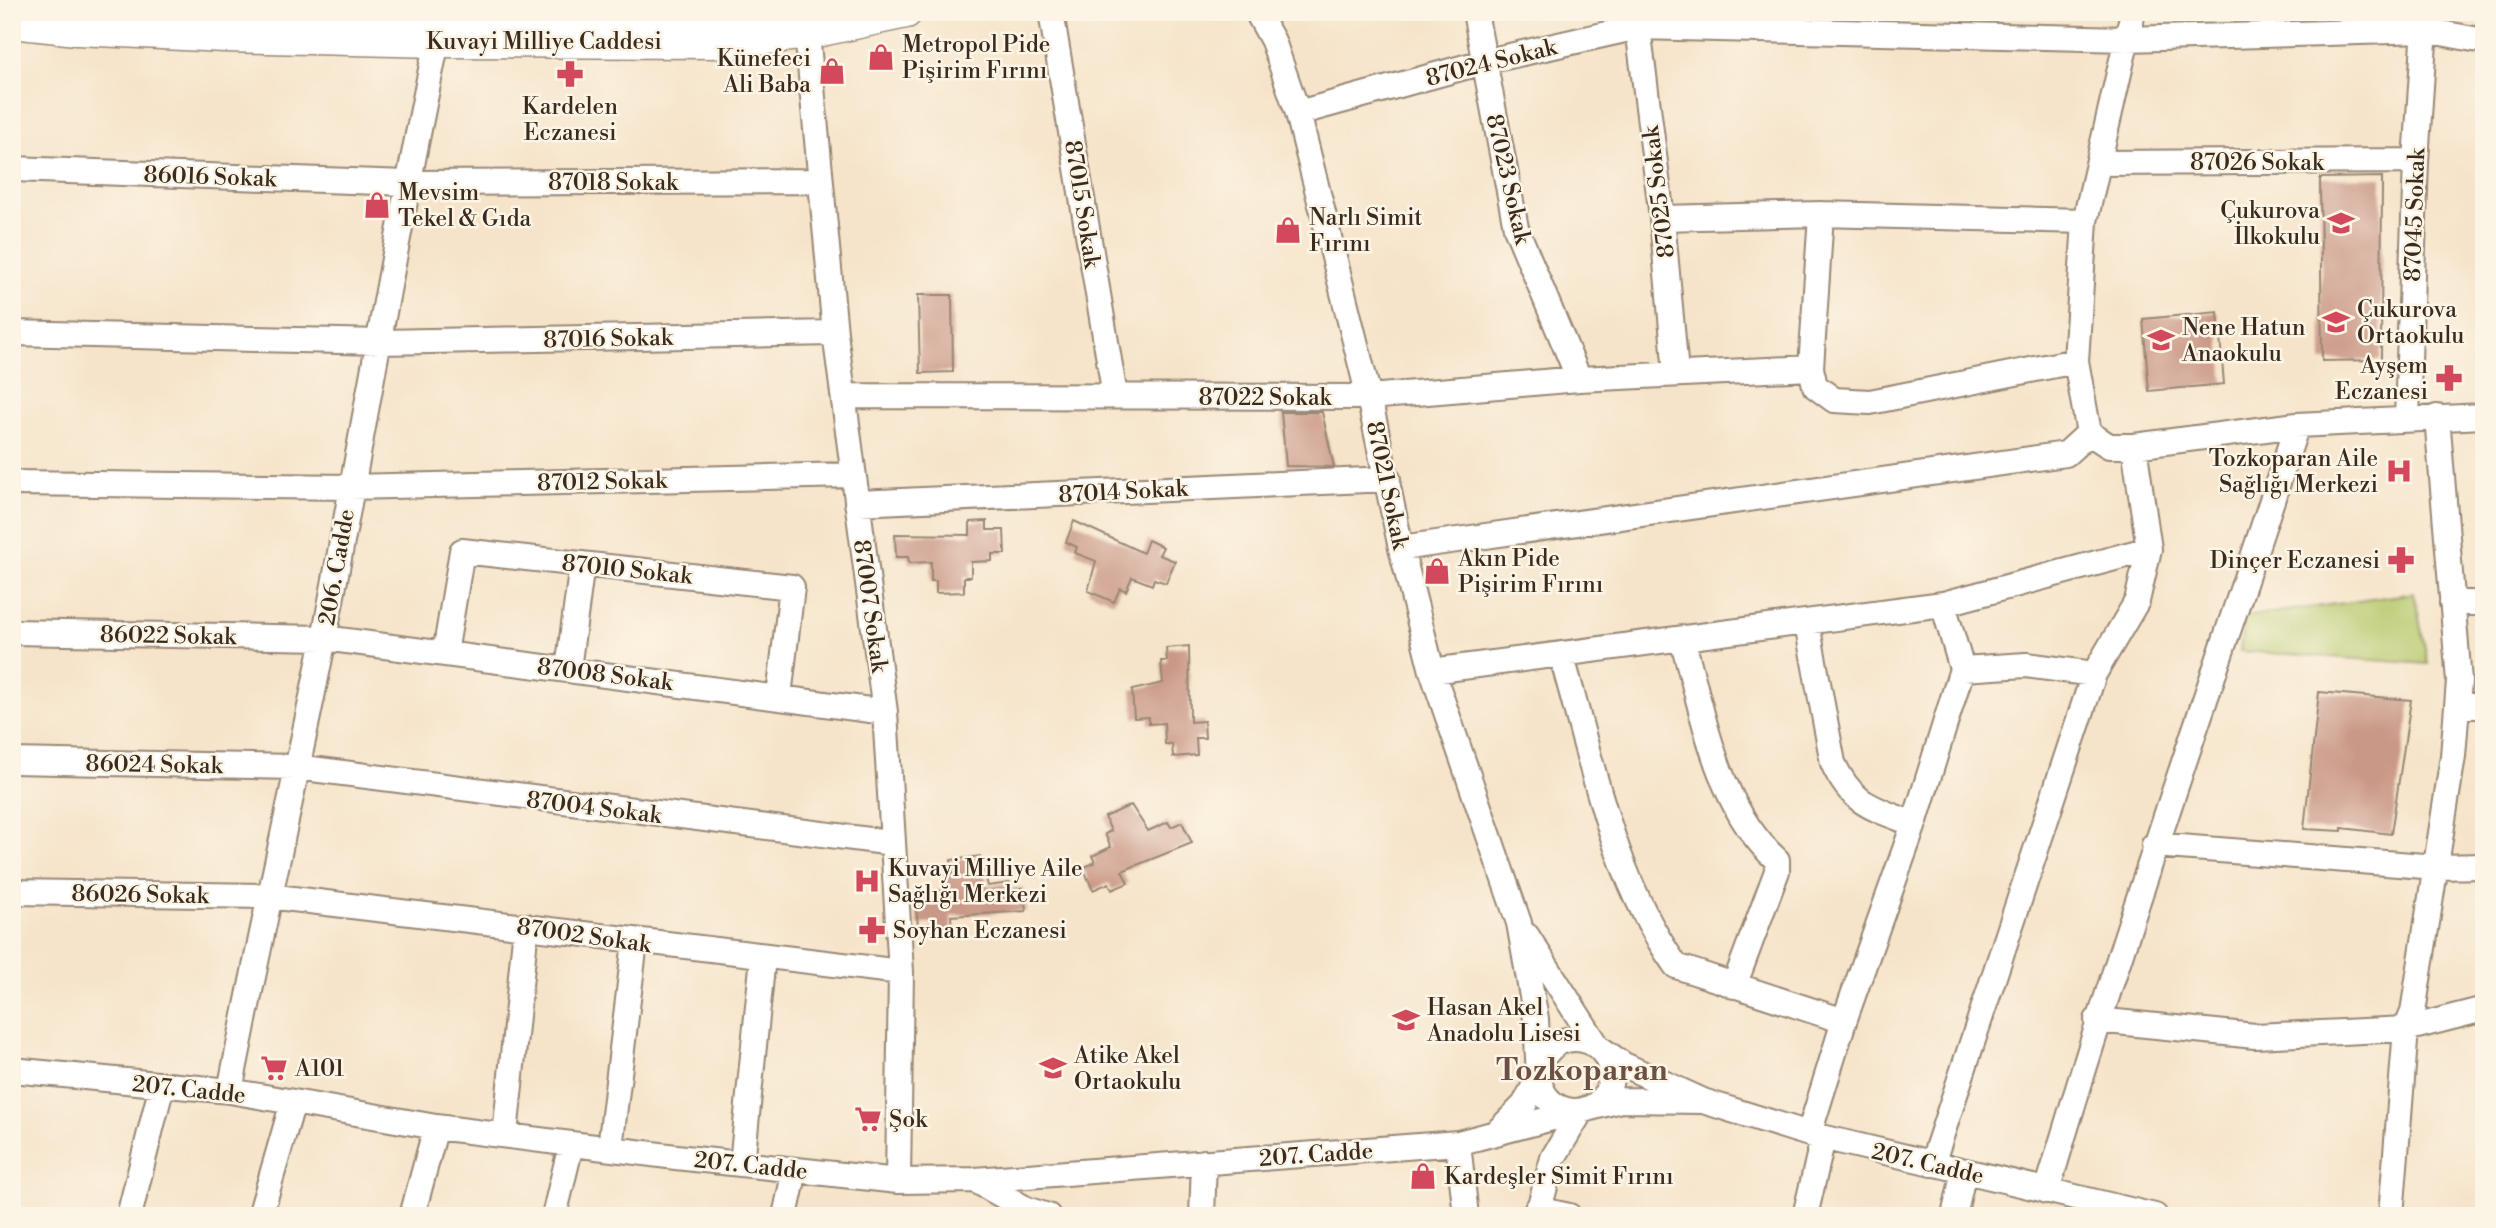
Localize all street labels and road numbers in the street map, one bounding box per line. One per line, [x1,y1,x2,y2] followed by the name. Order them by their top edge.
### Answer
[426,28,662,56] street label: Kuvayi Milliye Caddesi
[1423,33,1561,93] street label: 87024 Sokak
[1479,111,1537,248] street label: 87023 Sokak
[1637,123,1681,259] street label: 87025 Sokak
[1058,138,1106,271] street label: 87015 Sokak
[2399,147,2431,282] street label: 87045 Sokak
[2190,149,2325,177] street label: 87026 Sokak
[143,161,278,193] street label: 86016 Sokak
[548,169,679,197] street label: 87018 Sokak
[543,324,674,354] street label: 87016 Sokak
[1198,384,1333,412] street label: 87022 Sokak
[1360,419,1414,553] street label: 87021 Sokak
[537,467,668,497] street label: 87012 Sokak
[1058,475,1189,509] street label: 87014 Sokak
[313,507,361,627] street label: 206. Cadde
[847,538,893,675] street label: 87007 Sokak
[560,549,695,591] street label: 87010 Sokak
[100,621,237,651] street label: 86022 Sokak
[535,653,675,697] street label: 87008 Sokak
[85,750,224,780] street label: 86024 Sokak
[525,786,664,830] street label: 87004 Sokak
[71,880,210,910] street label: 86026 Sokak
[515,913,654,959] street label: 87002 Sokak
[131,1070,247,1110] street label: 207. Cadde
[1258,1137,1374,1173] street label: 207. Cadde
[1869,1137,1987,1190] street label: 207. Cadde
[693,1146,809,1186] street label: 207. Cadde

